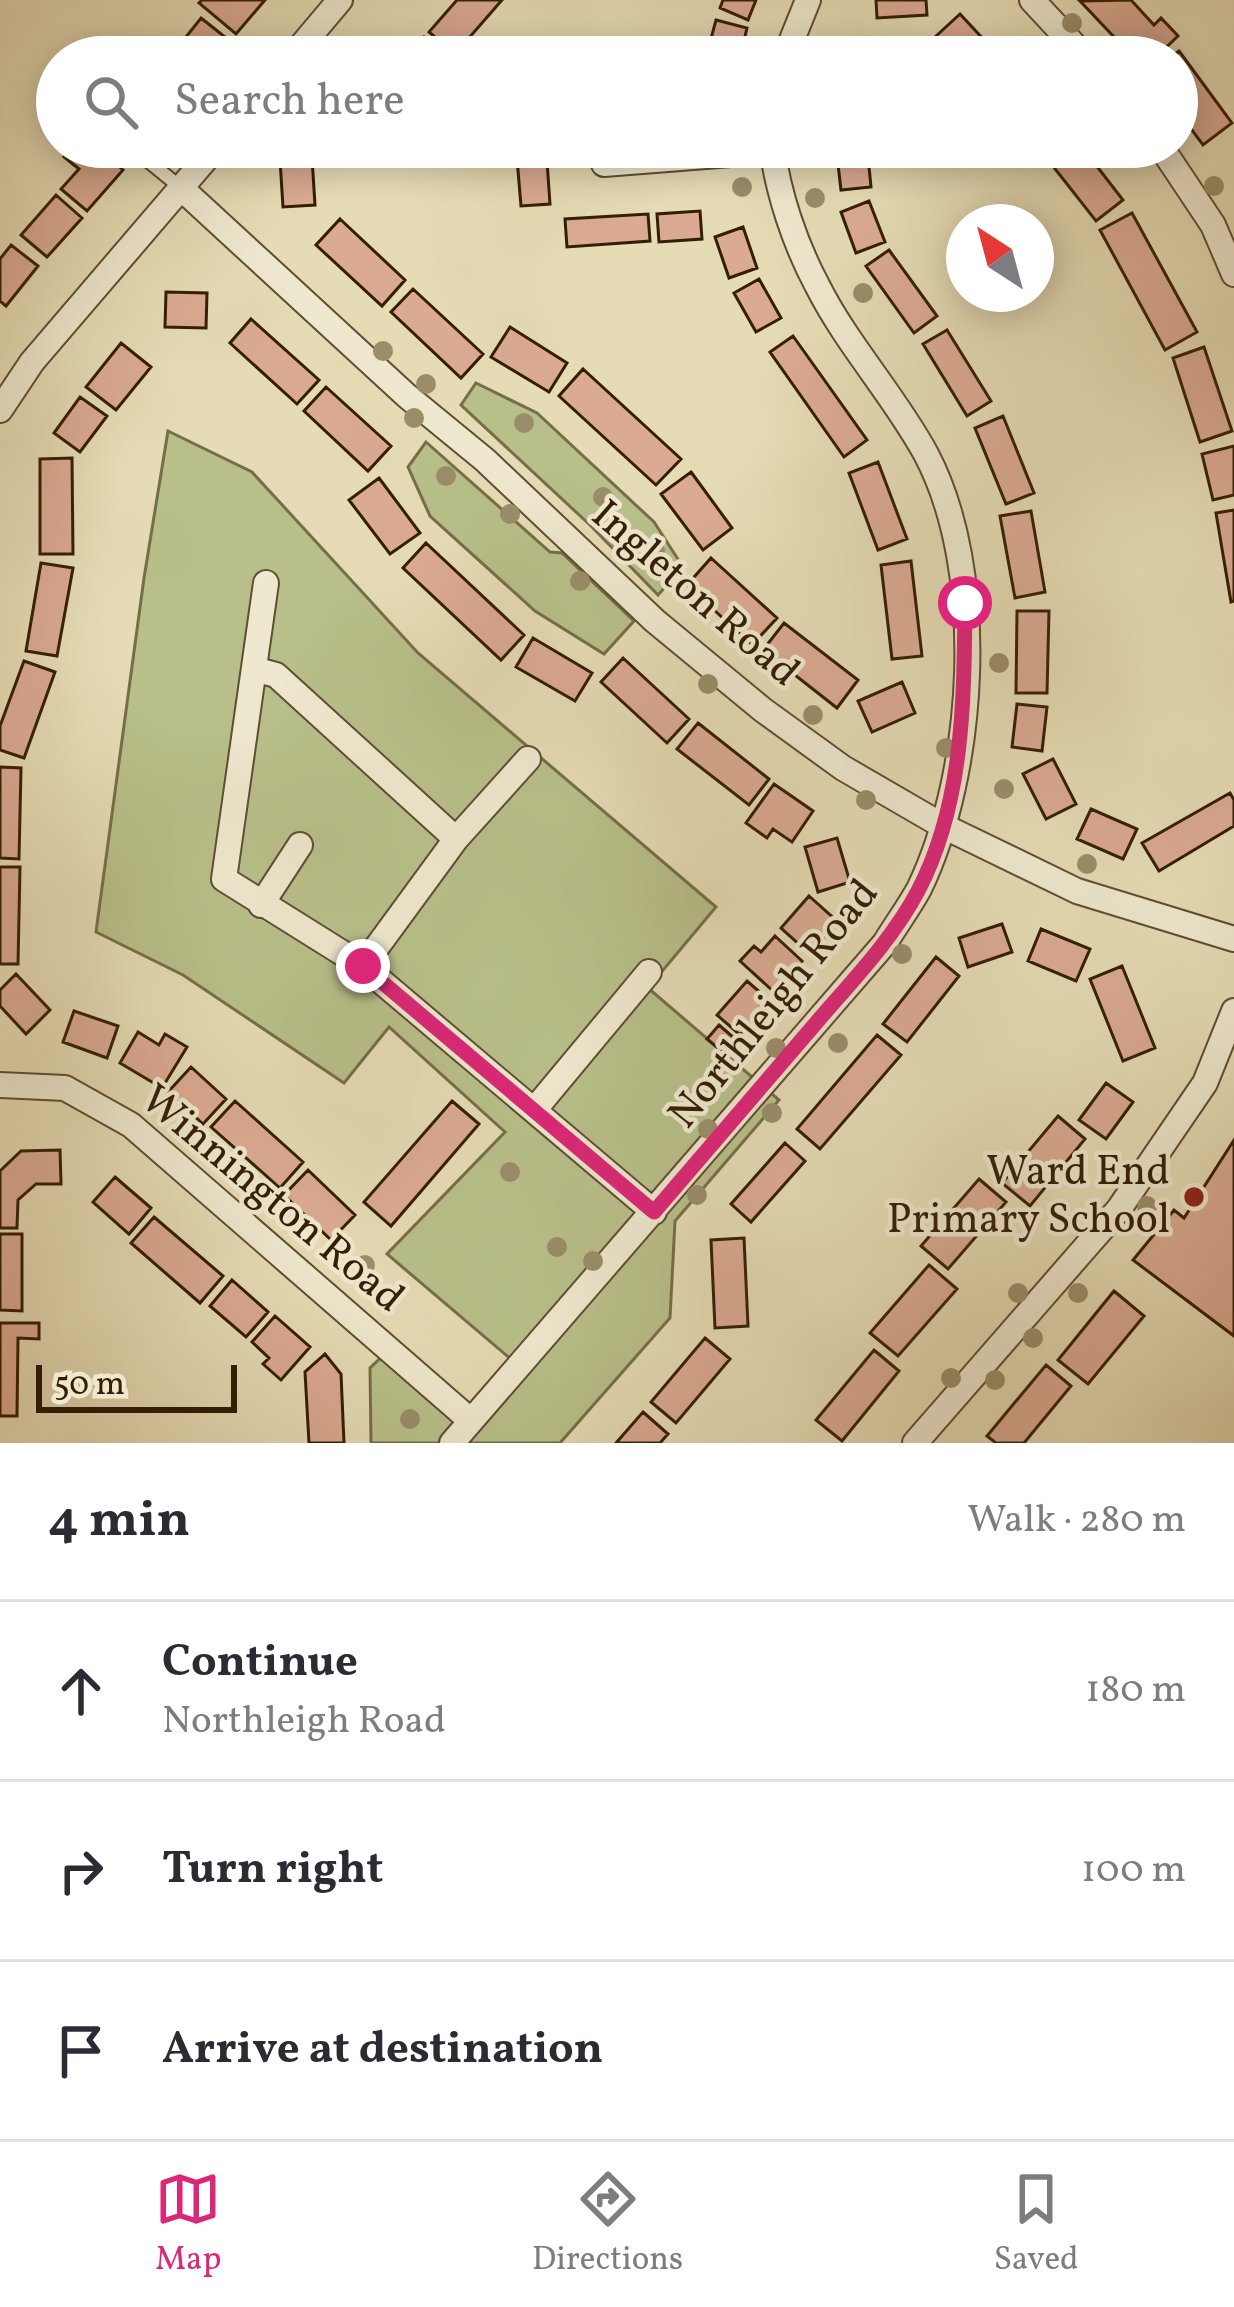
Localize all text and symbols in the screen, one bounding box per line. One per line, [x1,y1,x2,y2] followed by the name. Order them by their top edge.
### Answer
[36,36,1198,168] search box
[78,69,144,135] icon: search
[174,71,405,134] text: Search here
[946,204,1054,312] north arrow
[577,488,811,702] street label: Ingleton Road
[938,576,992,630] route start
[656,868,894,1142] street label: Northleigh Road
[336,939,390,993] route end
[126,1072,416,1328] street label: Winnington Road
[887,1144,1170,1251] place label: Ward End Primary School
[1181,1184,1207,1210] marker: Ward End Primary School
[36,1359,237,1412] scale bar
[54,1363,125,1409] text: 50 m
[48,1486,190,1557] text: 4 min
[968,1494,1186,1548] text: Walk · 280 m
[162,1632,358,1695] text: Continue
[48,1658,114,1724] icon: ahead
[1085,1664,1186,1718] text: 180 m
[162,1695,446,1749] text: Northleigh Road
[48,1838,114,1904] icon: right
[162,1839,383,1902] text: Turn right
[1081,1844,1186,1898] text: 100 m
[48,2018,114,2084] icon: arrive
[162,2019,603,2082] text: Arrive at destination
[155,2166,221,2284] tab: Map
[532,2166,683,2284] tab: Directions
[994,2166,1079,2284] tab: Saved

